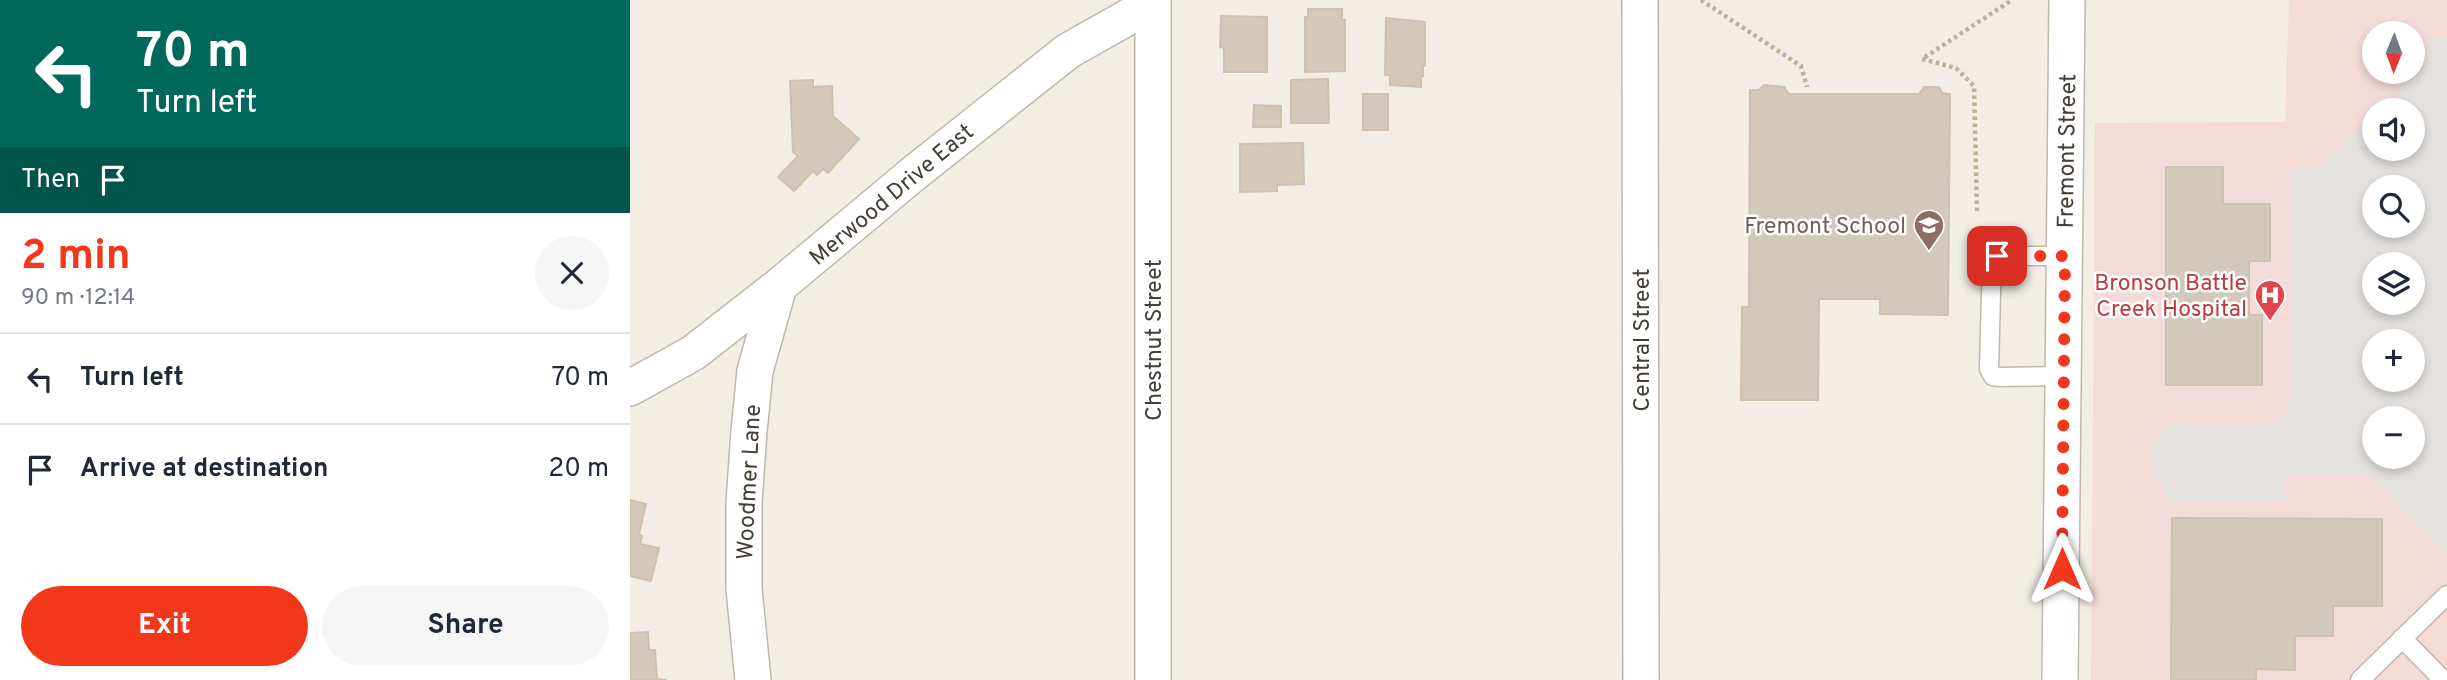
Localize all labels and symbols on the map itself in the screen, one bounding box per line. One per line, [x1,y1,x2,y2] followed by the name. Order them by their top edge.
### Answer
[2362,21,2426,84] north arrow
[2053,73,2084,229] street label: Fremont Street
[804,119,981,273] street label: Merwood Drive East
[1912,208,1946,252] school or university icon: Fremont School
[1744,213,1906,242] place label: Fremont School
[1967,226,2027,286] pin
[1141,259,1170,421] street label: Chestnut Street
[1629,268,1658,412] street label: Central Street
[2094,270,2247,325] place label: Bronson Battle Creek Hospital
[2253,278,2287,322] hospital icon: Bronson Battle Creek Hospital
[732,404,769,561] street label: Woodmer Lane
[2025,532,2099,606] position arrow

